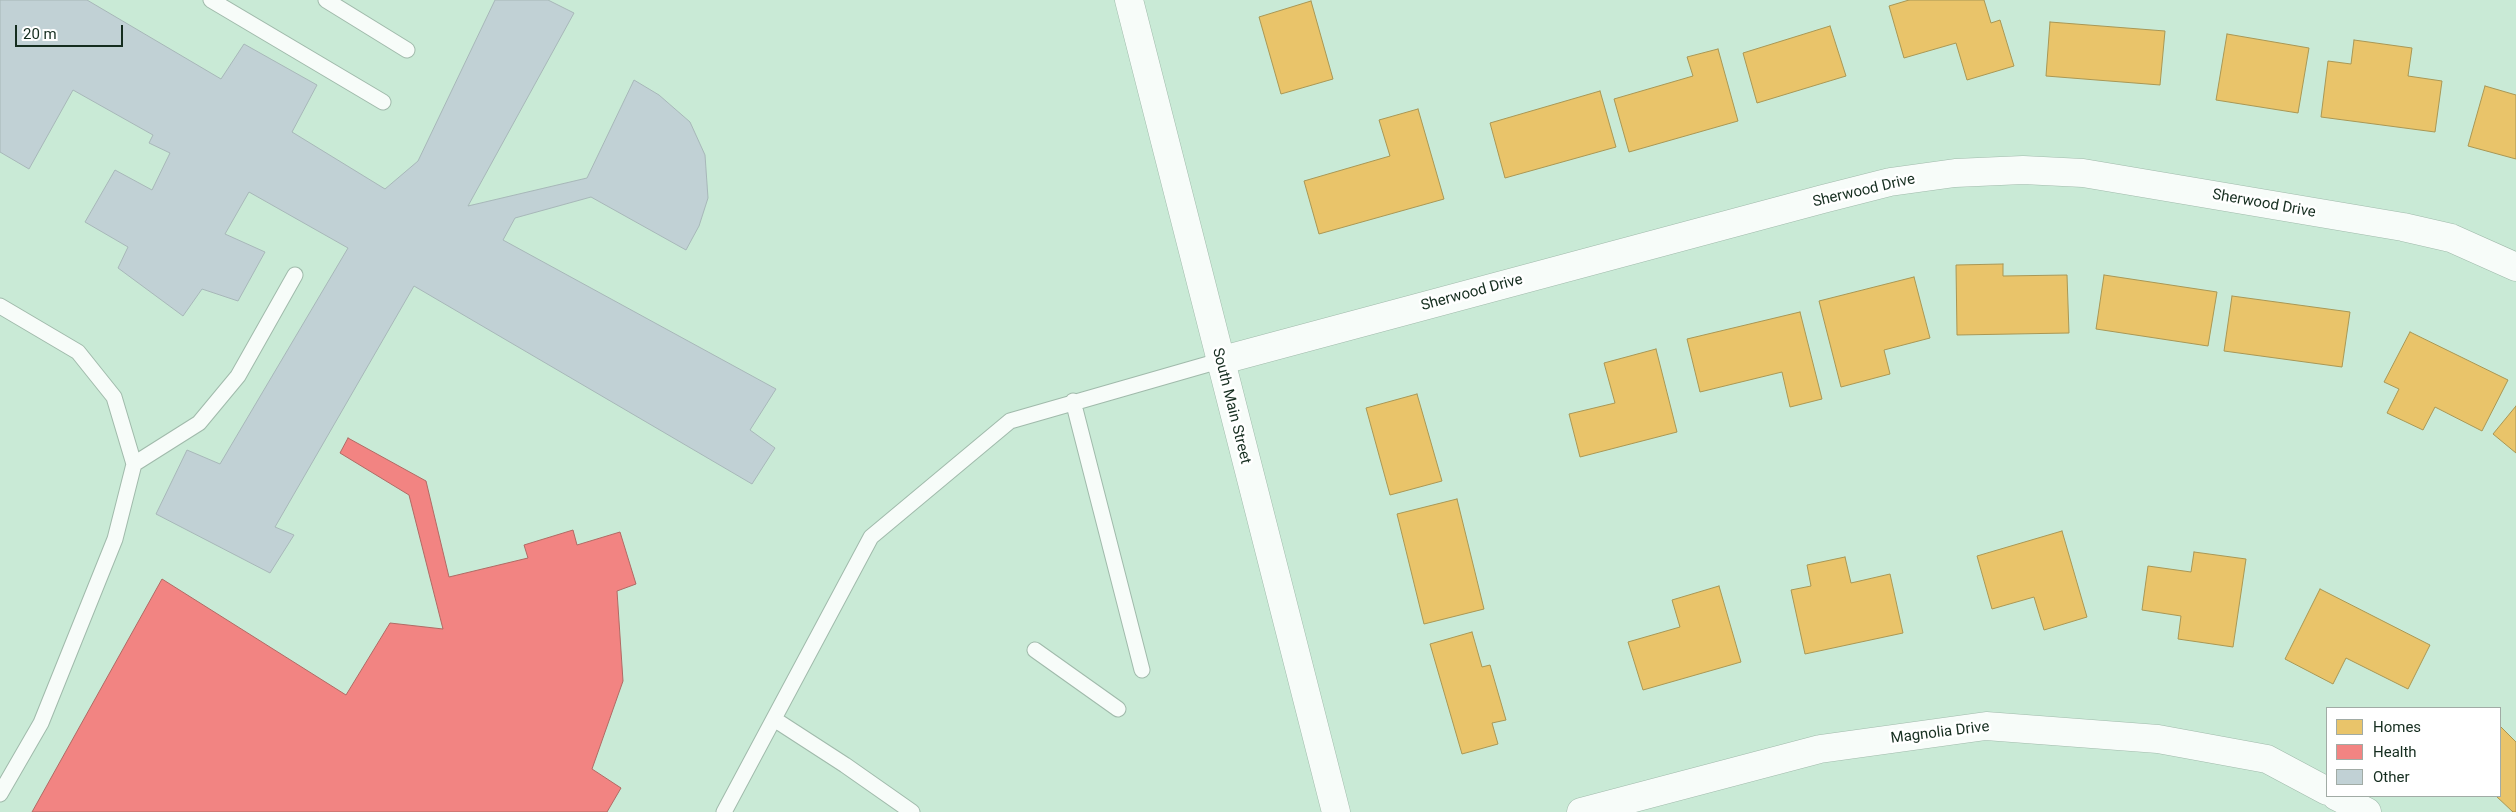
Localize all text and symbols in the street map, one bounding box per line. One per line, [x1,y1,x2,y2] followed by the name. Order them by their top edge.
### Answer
[18,15,125,47] scale bar
[23,25,57,43] text: 20 m
[1811,170,1917,212] street label: Sherwood Drive
[2211,186,2317,222] street label: Sherwood Drive
[1419,271,1525,315] street label: Sherwood Drive
[1208,346,1254,466] street label: South Main Street
[2326,707,2501,797] legend
[1890,718,1990,748] street label: Magnolia Drive
[2373,718,2421,736] text: Homes
[2373,743,2417,761] text: Health
[2373,768,2410,786] text: Other

